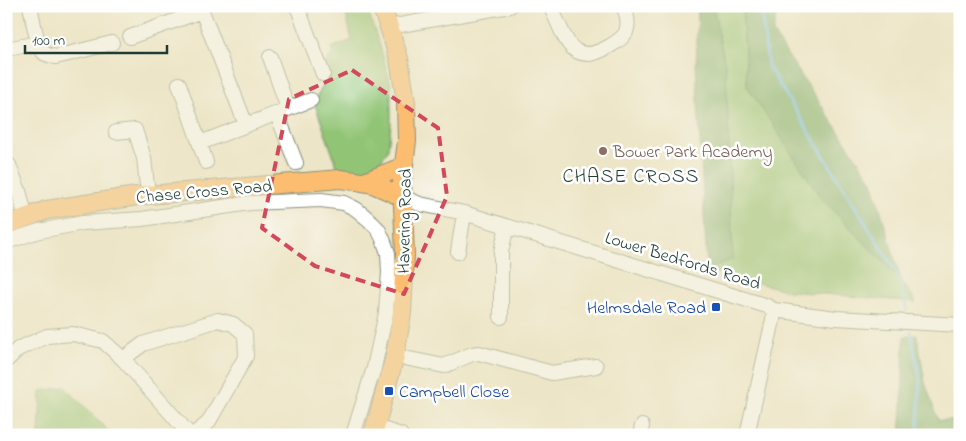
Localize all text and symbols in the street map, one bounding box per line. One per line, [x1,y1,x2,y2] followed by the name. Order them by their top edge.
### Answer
[25,22,168,54] scale bar
[32,30,65,52] text: 100 m
[612,140,772,166] place label: Bower Park Academy
[597,145,609,157] marker: Bower Park Academy
[563,163,699,192] district label: CHASE CROSS
[392,168,421,274] street label: Havering Road
[135,174,273,212] street label: Chase Cross Road
[601,226,763,298] street label: Lower Bedfords Road
[587,296,706,322] place label: Helmsdale Road
[710,301,722,313] marker: Helmsdale Road
[399,380,510,406] place label: Campbell Close
[383,385,395,397] marker: Campbell Close

